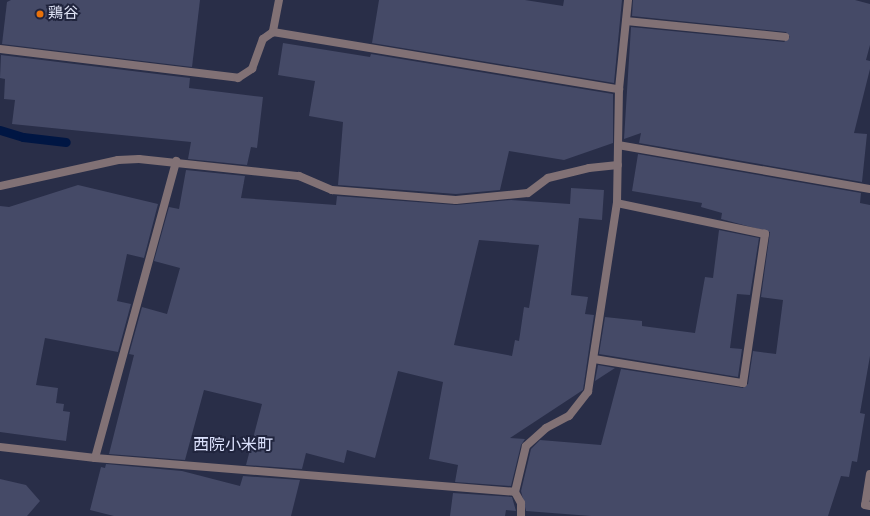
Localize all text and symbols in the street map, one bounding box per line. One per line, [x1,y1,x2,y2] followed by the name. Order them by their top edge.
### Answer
[48,5,78,23] place label: 鶏谷
[35,9,45,19] marker: 鶏谷
[193,435,273,455] district label: 西院小米町

